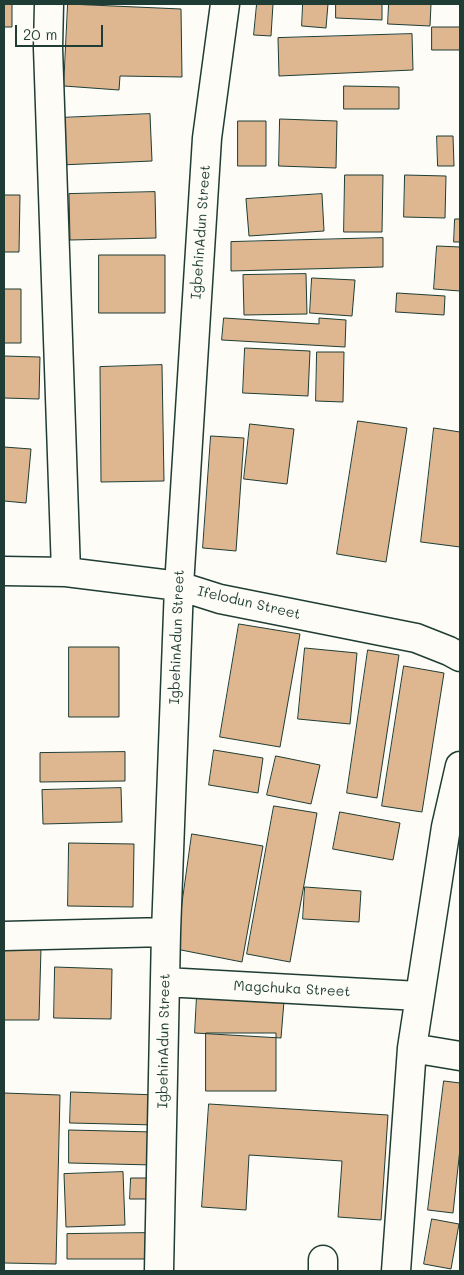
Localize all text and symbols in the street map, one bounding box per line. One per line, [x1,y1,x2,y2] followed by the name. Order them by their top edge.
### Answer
[18,15,105,47] scale bar
[23,24,57,44] text: 20 m
[188,164,214,300] street label: IgbehinAdun Street
[166,569,188,705] street label: IgbehinAdun Street
[196,583,302,623] street label: Ifelodun Street
[154,973,174,1109] street label: IgbehinAdun Street
[233,978,351,1000] street label: Magchuka Street

